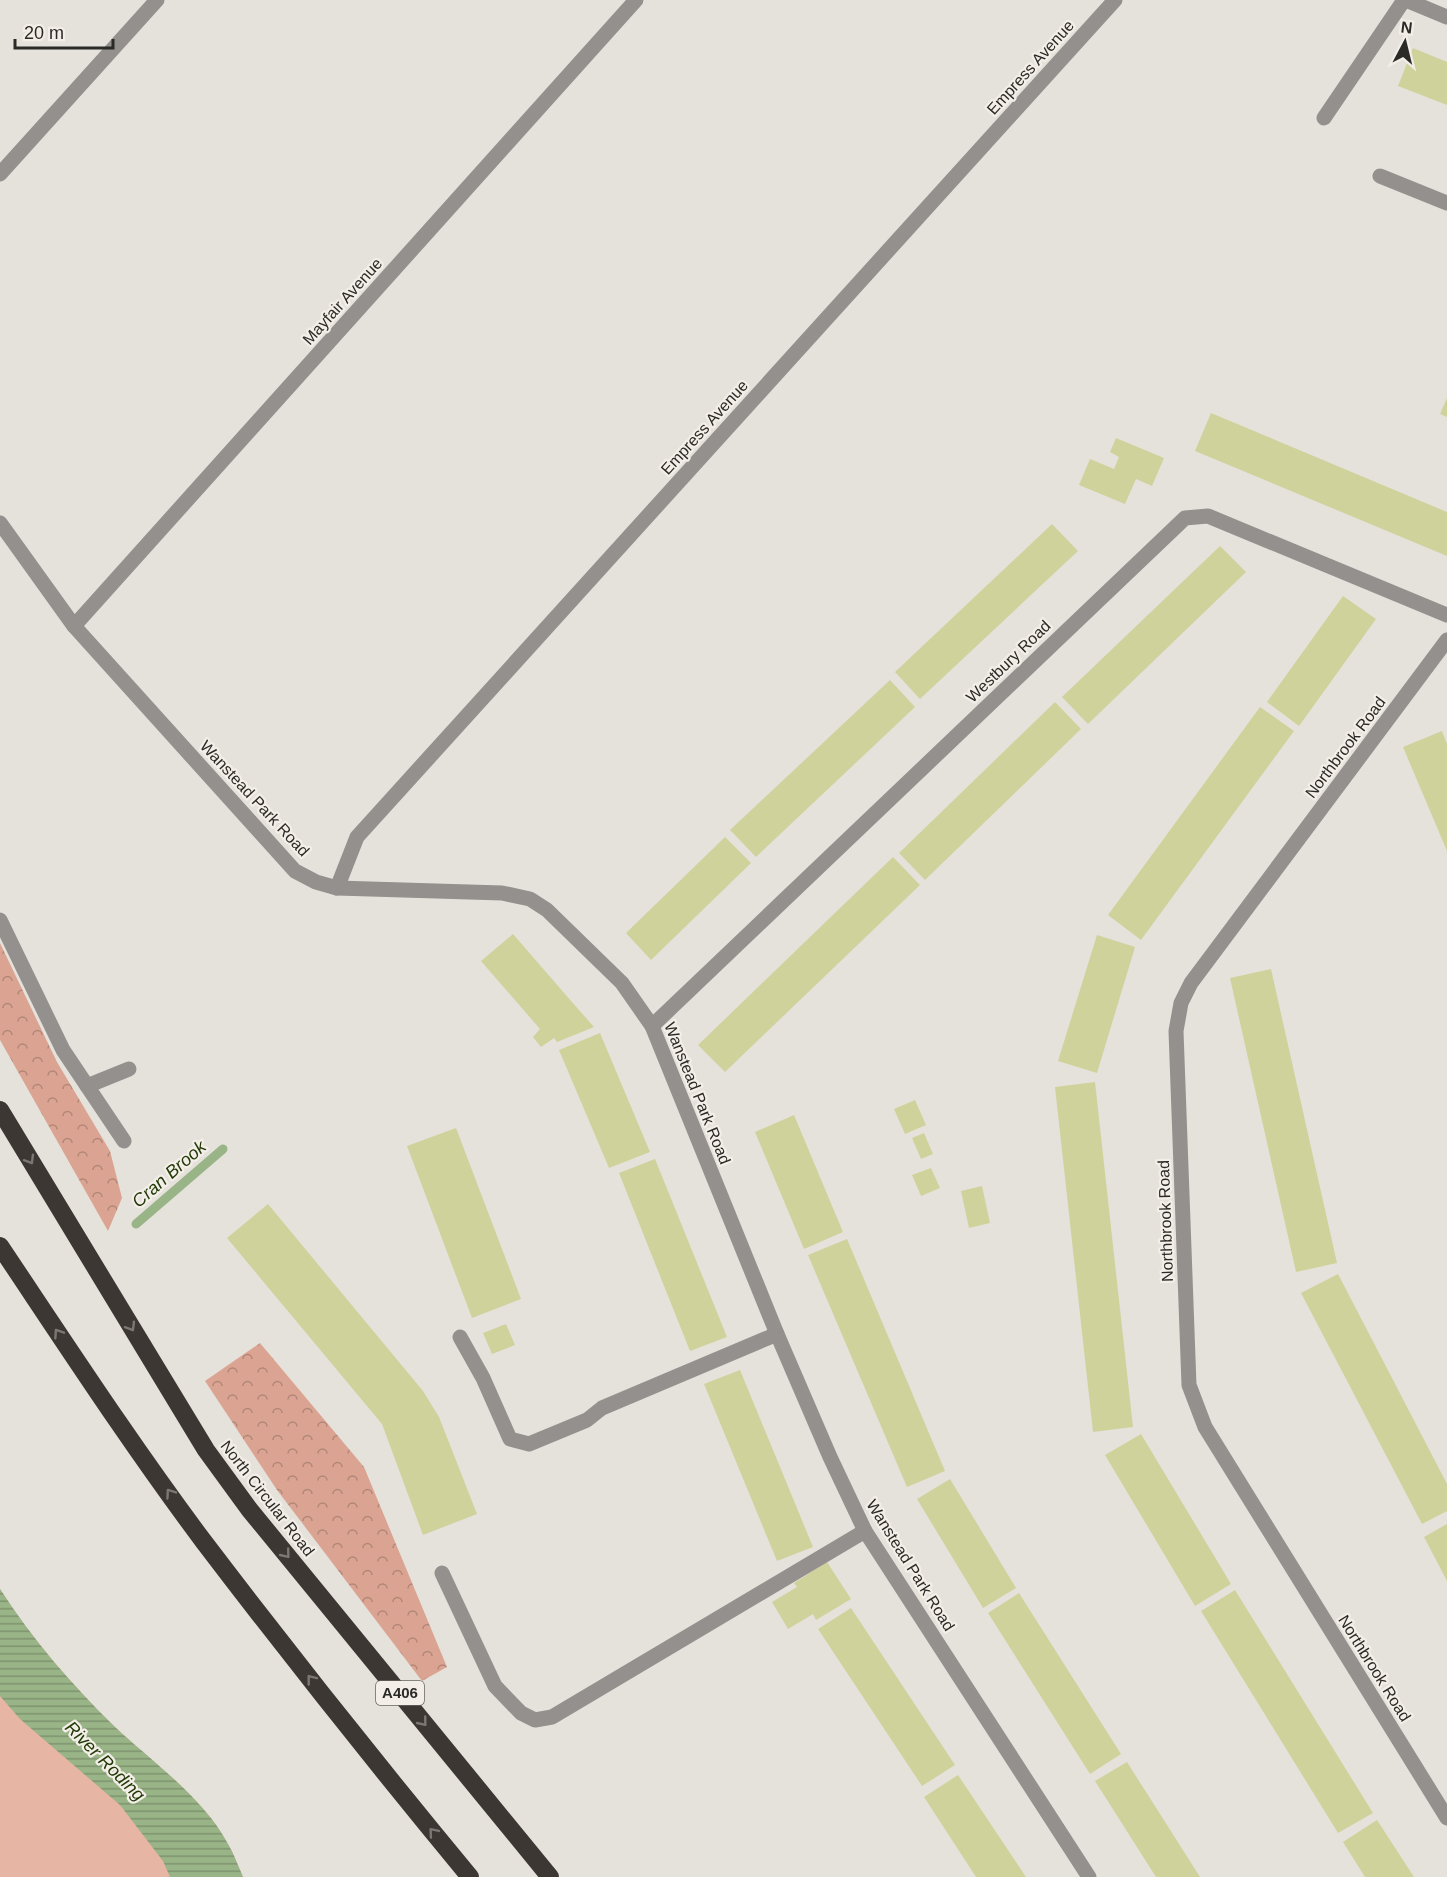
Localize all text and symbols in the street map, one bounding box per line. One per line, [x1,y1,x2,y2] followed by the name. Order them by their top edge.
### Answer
[15,12,112,50] scale bar
[1375,12,1435,72] north arrow
[984,17,1077,118] street label: Empress Avenue
[1400,18,1414,37] text: N
[24,23,64,43] text: 20 m
[299,255,386,348] street label: Mayfair Avenue
[658,377,751,478] street label: Empress Avenue
[963,617,1054,706] street label: Westbury Road
[1302,694,1389,801] street label: Northbrook Road
[197,737,313,860] street label: Wanstead Park Road
[661,1020,734,1167] street label: Wanstead Park Road
[128,1136,211,1211] water label: Cran Brook
[23,1154,35,1164] one-way arrow
[1155,1160,1176,1282] street label: Northbrook Road
[124,1321,136,1331] one-way arrow
[54,1329,65,1340] one-way arrow
[217,1437,318,1559] street label: North Circular Road
[166,1489,177,1500] one-way arrow
[863,1497,958,1634] street label: Wanstead Park Road
[279,1548,290,1559] one-way arrow
[1335,1612,1414,1724] street label: Northbrook Road
[308,1675,319,1686] one-way arrow
[376,1681,424,1705] road number: A406
[416,1715,427,1726] one-way arrow
[61,1717,149,1805] water label: River Roding
[429,1828,440,1839] one-way arrow

